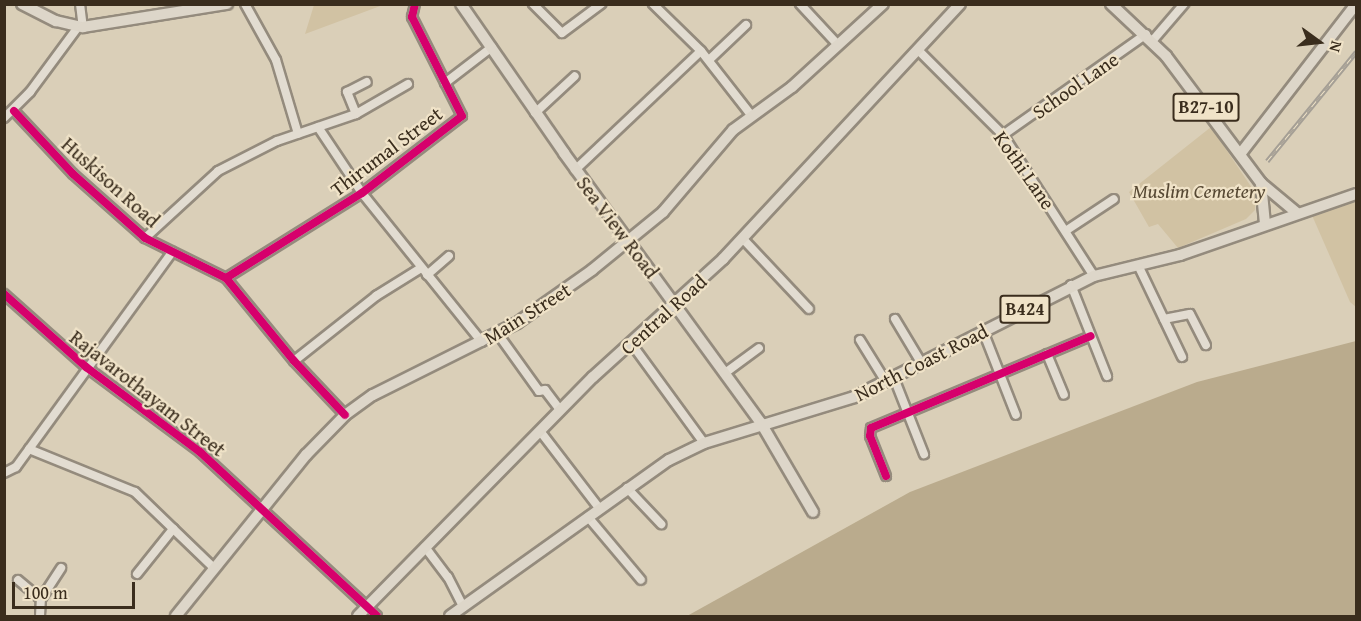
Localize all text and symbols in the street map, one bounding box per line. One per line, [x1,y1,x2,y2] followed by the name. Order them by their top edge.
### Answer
[1289,12,1349,72] north arrow
[1323,38,1349,55] text: N
[1027,47,1123,123] street label: School Lane
[1172,92,1240,122] road number: B27-10
[325,101,447,201] street label: Thirumal Street
[989,126,1061,214] street label: Kothi Lane
[57,132,165,232] street label: Huskison Road
[572,171,664,283] street label: Sea View Road
[1133,178,1265,202] park label: Muslim Cemetery
[615,269,711,359] street label: Central Road
[479,277,575,349] street label: Main Street
[998,294,1052,324] road number: B424
[851,318,991,406] street label: North Coast Road
[65,325,231,461] street label: Rajavarothayam Street
[15,570,138,608] scale bar
[23,579,68,606] text: 100 m

